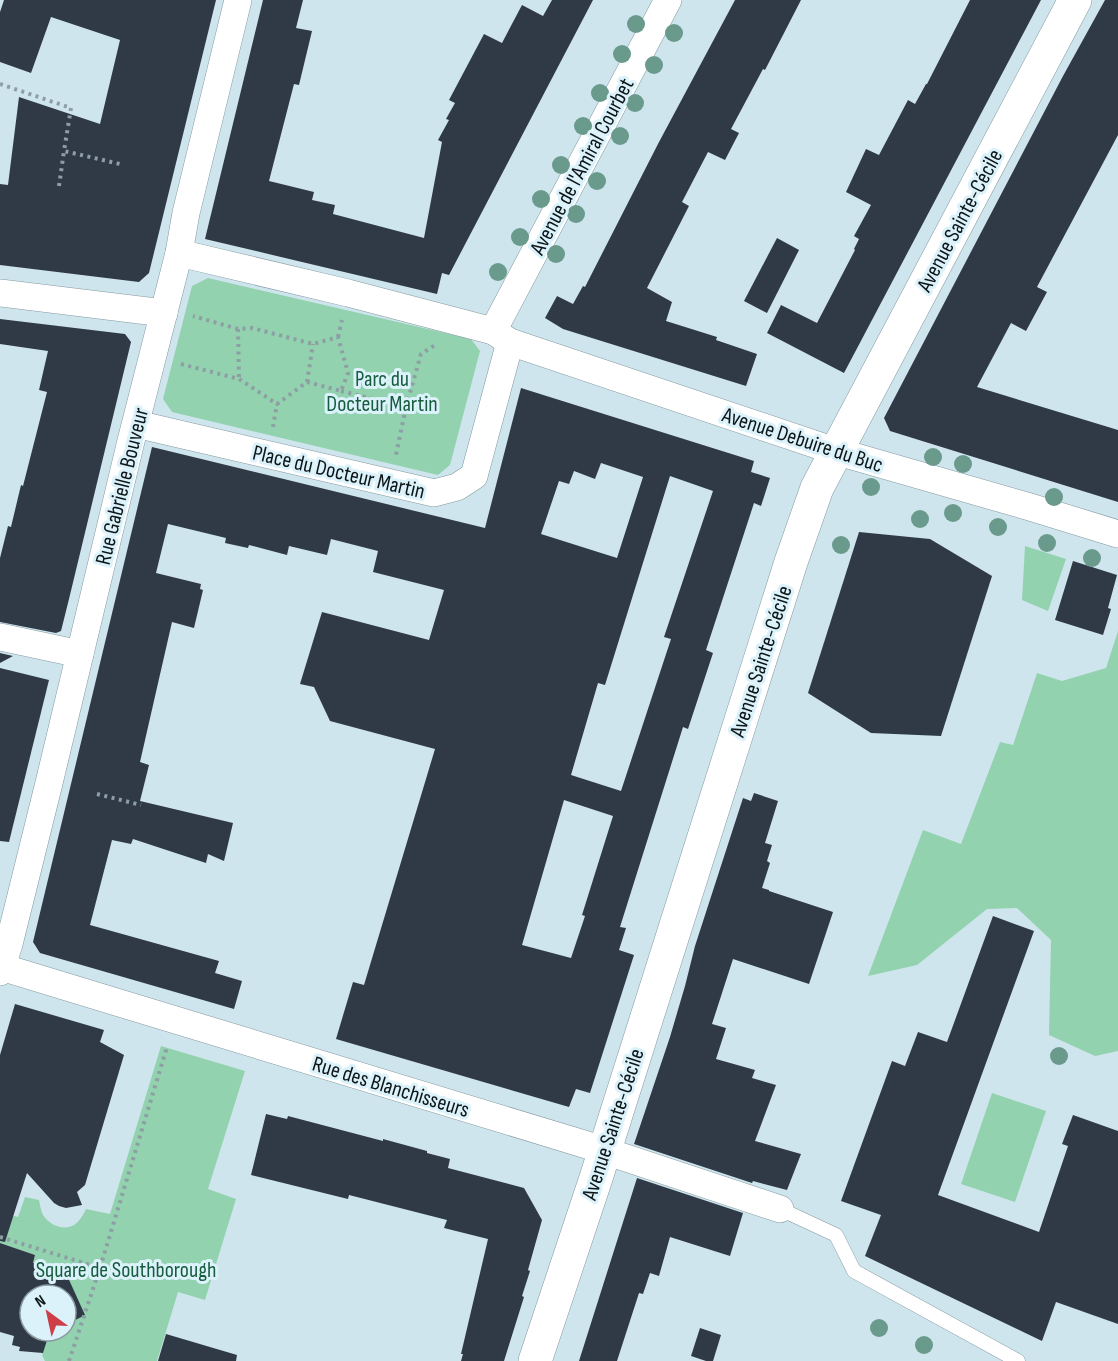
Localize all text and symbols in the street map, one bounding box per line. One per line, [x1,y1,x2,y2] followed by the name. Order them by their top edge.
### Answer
[524,74,640,261] street label: Avenue de l'Amiral Courbet
[911,145,1009,297] street label: Avenue Sainte-Cécile
[326,366,438,418] park label: Parc du Docteur Martin
[718,401,886,479] street label: Avenue Debuire du Buc
[90,405,155,568] street label: Rue Gabrielle Bouveur
[250,439,428,505] street label: Place du Docteur Martin
[724,582,799,741] street label: Avenue Sainte-Cécile
[576,1045,651,1204] street label: Avenue Sainte-Cécile
[309,1051,472,1124] street label: Rue des Blanchisseurs
[36,1257,216,1284] park label: Square de Southborough
[18,1283,78,1343] north arrow
[32,1291,49,1312] text: N

